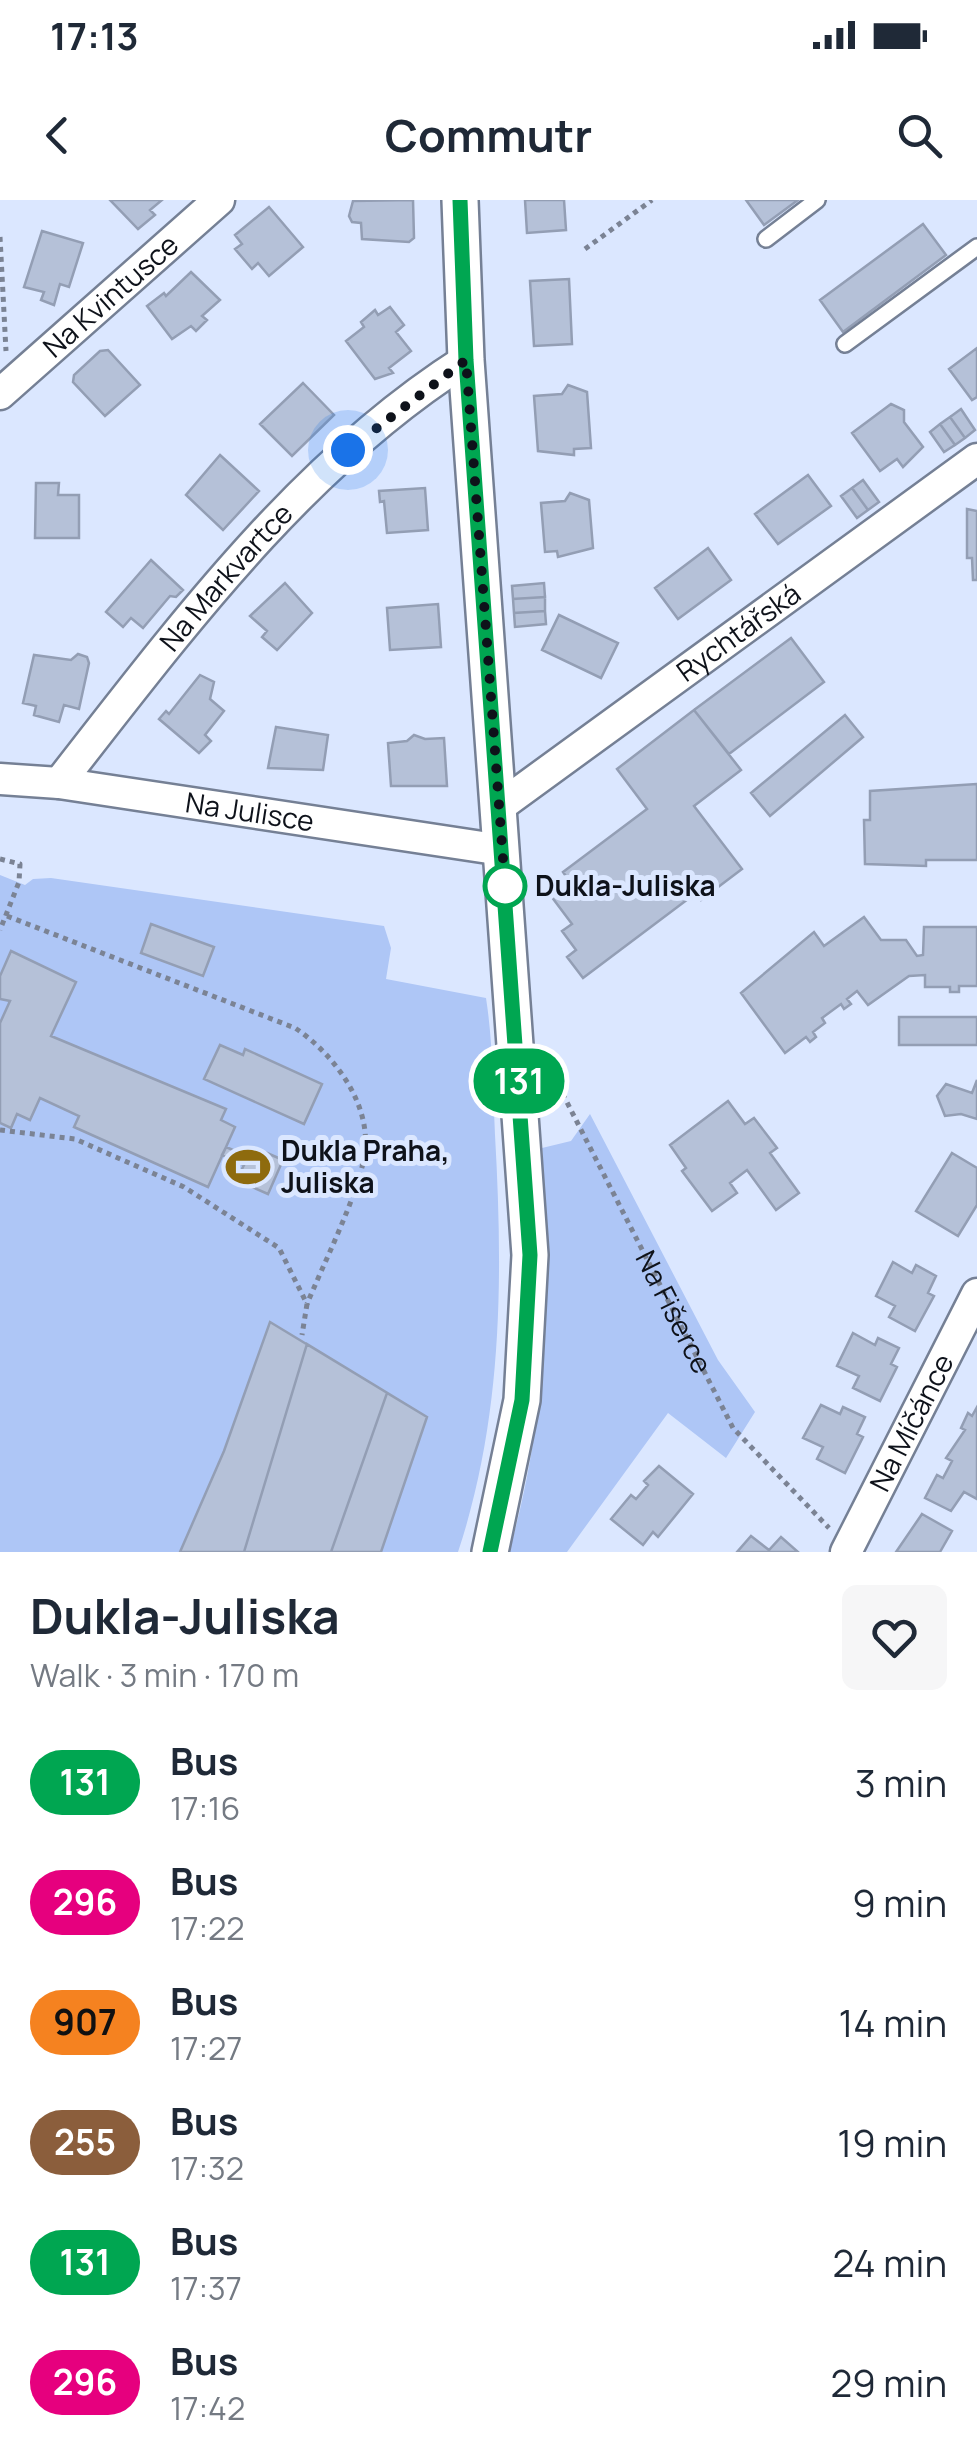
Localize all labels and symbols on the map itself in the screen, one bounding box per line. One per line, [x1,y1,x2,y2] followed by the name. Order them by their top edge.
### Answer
[34,225,186,365] street label: Na Kvintusce
[323,425,373,475] your location
[150,494,300,659] street label: Na Markvartce
[668,574,808,690] street label: Rychtářská
[183,782,317,839] street label: Na Julisce
[484,865,526,907] marker: Dukla-Juliska
[535,866,716,904] place label: Dukla-Juliska
[462,1048,576,1114] line badge: 131
[281,1131,450,1201] place label: Dukla Praha, Juliska
[224,1143,272,1191] sports icon: Dukla Praha, Juliska
[628,1244,722,1380] street label: Na Fišerce
[860,1347,962,1497] street label: Na Míčánce

